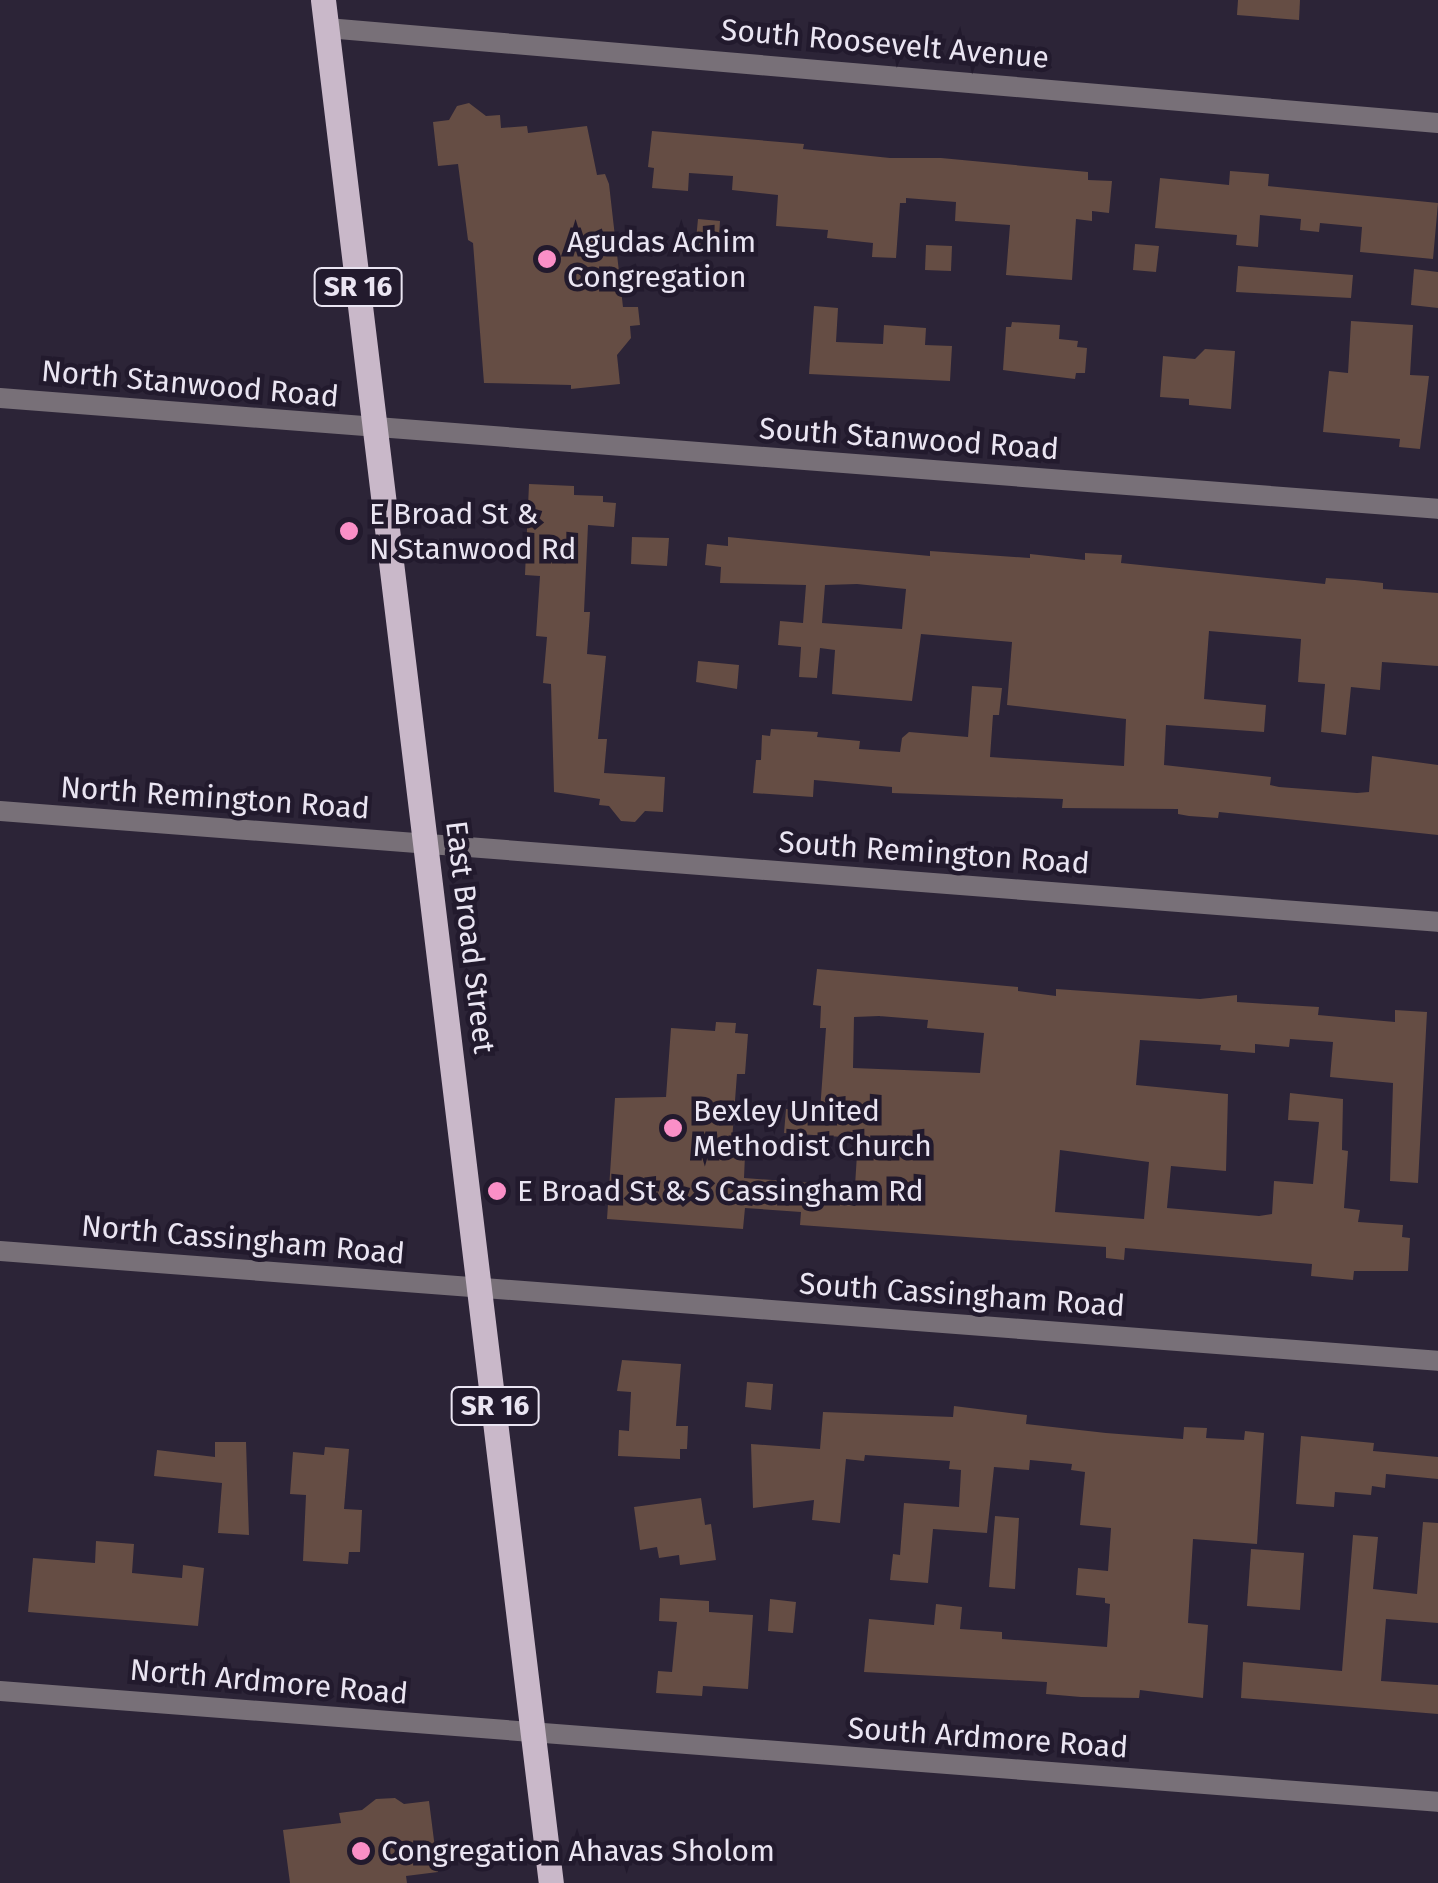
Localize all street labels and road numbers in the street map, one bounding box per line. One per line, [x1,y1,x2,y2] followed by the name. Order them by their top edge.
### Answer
[720,12,1050,76] street label: South Roosevelt Avenue
[313,264,403,310] road number: SR 16
[40,353,340,415] street label: North Stanwood Road
[758,411,1060,467] street label: South Stanwood Road
[59,769,371,827] street label: North Remington Road
[438,819,502,1055] street label: East Broad Street
[777,824,1091,882] street label: South Remington Road
[80,1208,406,1272] street label: North Cassingham Road
[798,1266,1126,1324] street label: South Cassingham Road
[450,1383,540,1429] road number: SR 16
[128,1652,410,1712] street label: North Ardmore Road
[847,1710,1129,1766] street label: South Ardmore Road

